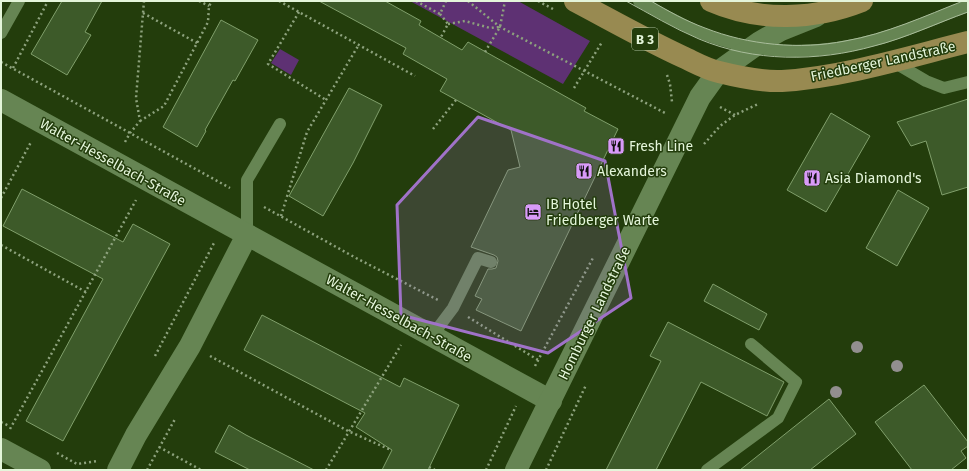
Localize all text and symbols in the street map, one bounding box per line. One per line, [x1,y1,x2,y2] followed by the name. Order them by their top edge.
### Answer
[632,28,658,50] road number: B 3
[809,38,957,85] street label: Friedberger Landstraße
[37,115,189,210] street label: Walter-Hesselbach-Straße
[606,136,626,156] restaurant icon: Fresh Line
[629,138,693,155] place label: Fresh Line
[574,161,594,181] restaurant icon: Alexanders
[597,163,667,180] place label: Alexanders
[802,168,822,188] restaurant icon: Asia Diamond's
[825,170,922,187] place label: Asia Diamond's
[546,196,659,229] place label: IB Hotel Friedberger Warte
[523,202,543,222] hotel icon: IB Hotel Friedberger Warte
[555,244,634,383] street label: Homburger Landstraße
[323,271,475,366] street label: Walter-Hesselbach-Straße

